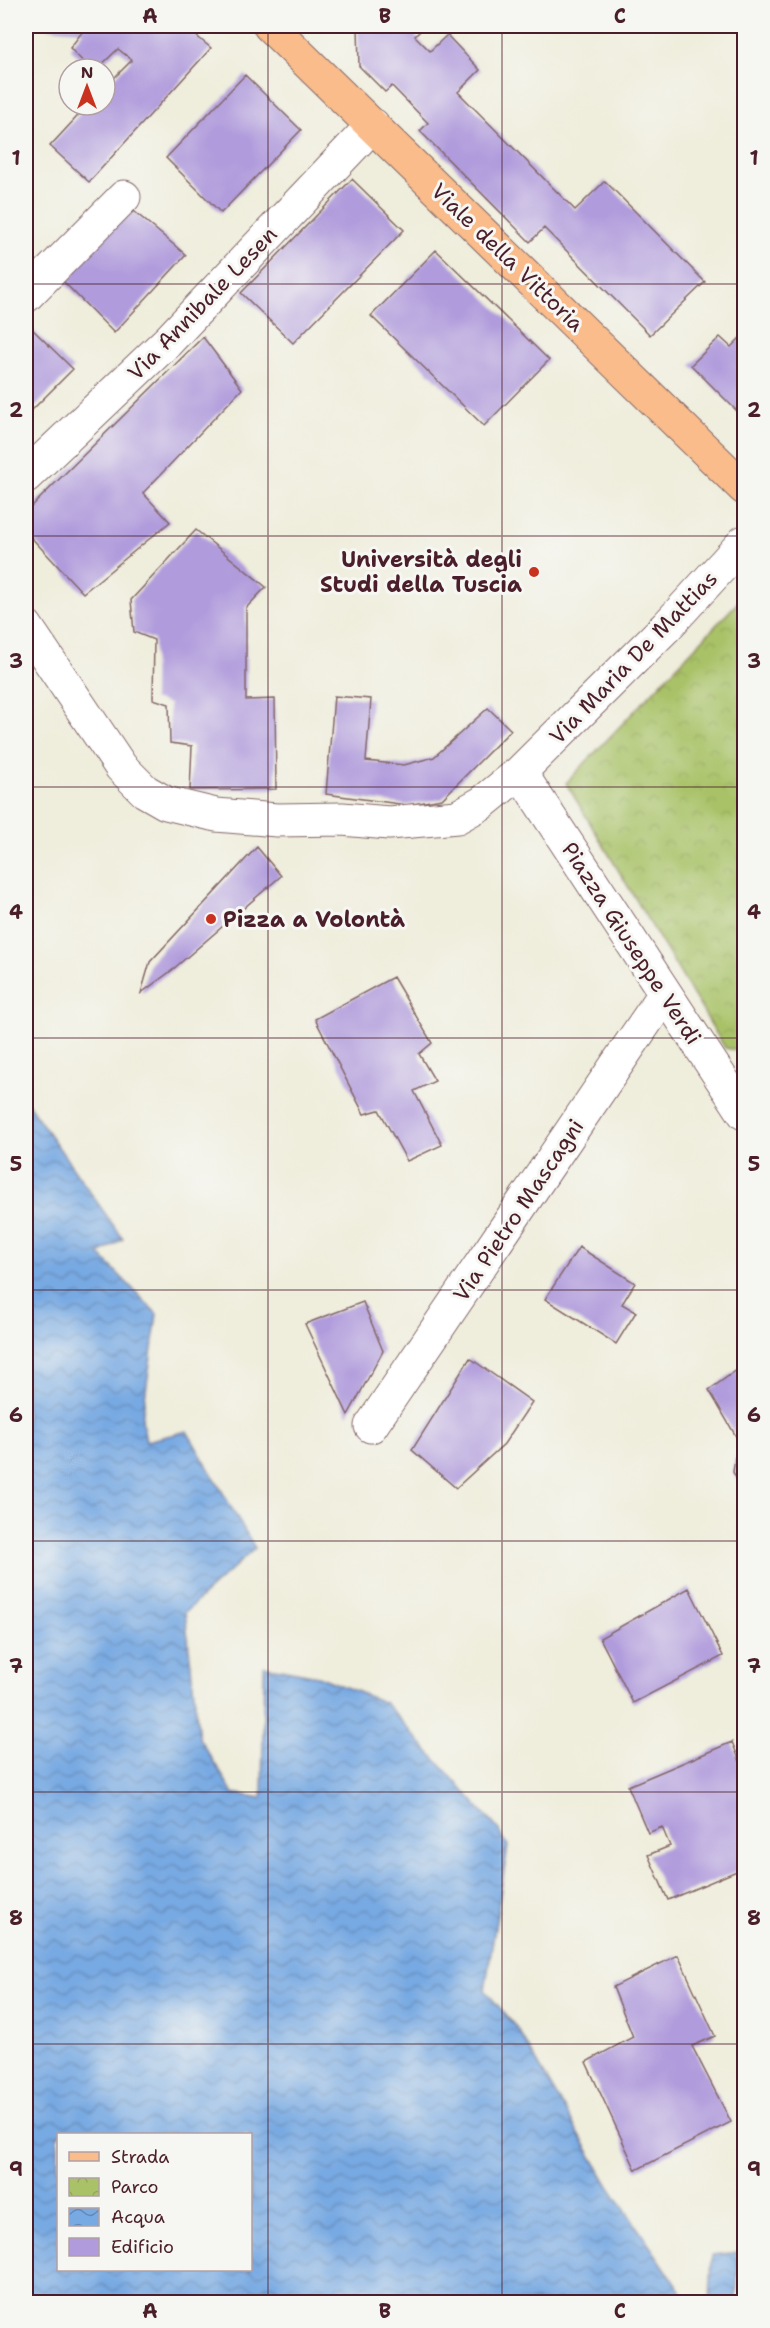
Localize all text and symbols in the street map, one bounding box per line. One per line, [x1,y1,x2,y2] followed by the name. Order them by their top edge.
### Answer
[142,3,158,29] text: A
[379,3,391,29] text: B
[614,3,626,29] text: C
[57,57,117,117] north arrow
[81,62,93,83] text: N
[11,145,21,171] text: 1
[749,145,759,171] text: 1
[425,177,591,338] street label: Viale della Vittoria
[121,220,283,387] street label: Via Annibale Lesen
[9,397,23,423] text: 2
[747,397,761,423] text: 2
[320,545,522,599] place label: Università degli Studi della Tuscia
[543,564,724,750] street label: Via Maria De Mattias
[527,565,541,579] marker: Università degli Studi della Tuscia
[9,648,23,674] text: 3
[747,648,761,674] text: 3
[555,836,708,1050] street label: Piazza Giuseppe Verdi
[9,899,23,925] text: 4
[747,899,761,925] text: 4
[223,905,405,934] place label: Pizza a Volontà
[204,912,218,926] marker: Pizza a Volontà
[446,1113,590,1307] street label: Via Pietro Mascagni
[10,1151,22,1177] text: 5
[748,1151,760,1177] text: 5
[9,1402,23,1428] text: 6
[747,1402,761,1428] text: 6
[9,1653,23,1679] text: 7
[747,1653,761,1679] text: 7
[9,1905,23,1931] text: 8
[747,1905,761,1931] text: 8
[57,2133,252,2271] legend
[111,2145,170,2169] text: Strada
[9,2156,23,2182] text: 9
[747,2156,761,2182] text: 9
[111,2175,159,2199] text: Parco
[111,2205,165,2229] text: Acqua
[111,2235,174,2259] text: Edificio
[142,2298,158,2324] text: A
[379,2298,391,2324] text: B
[614,2298,626,2324] text: C

